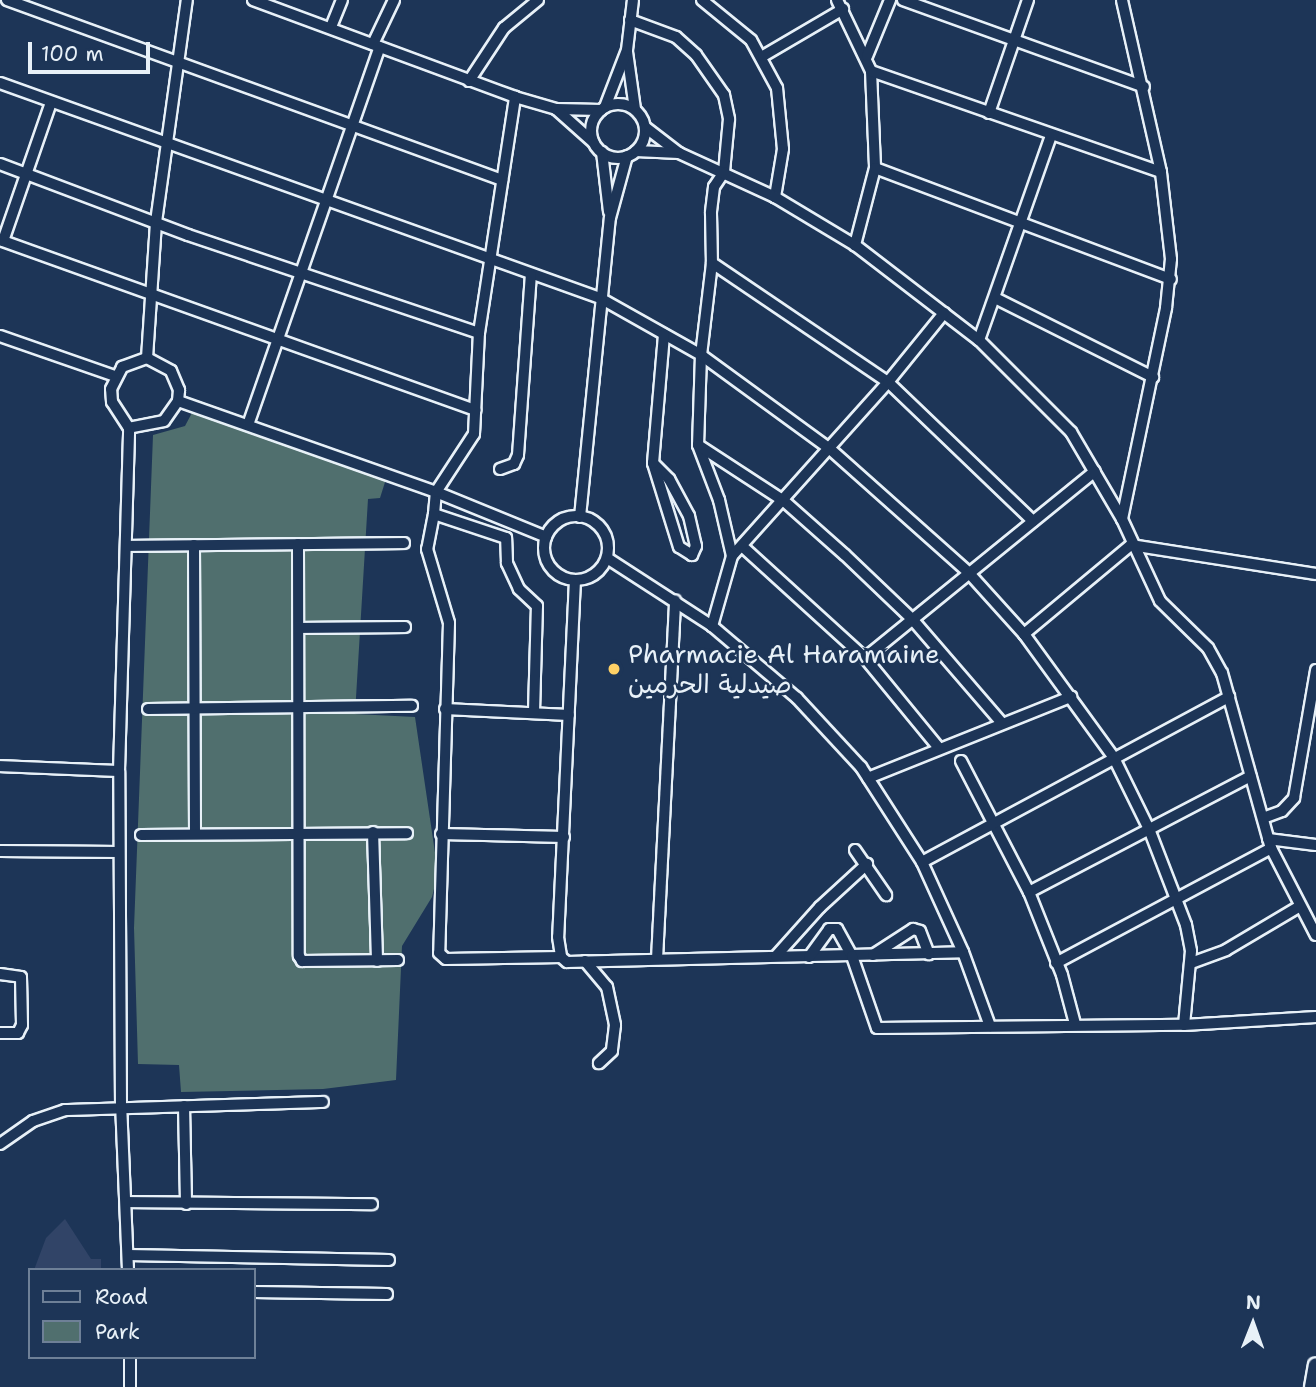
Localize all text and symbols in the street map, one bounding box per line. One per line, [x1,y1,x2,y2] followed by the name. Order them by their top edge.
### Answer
[32,28,154,72] scale bar
[41,40,104,68] text: 100 m
[628,638,940,700] place label: Pharmacie Al Haramaine صيدلية الحرمين
[606,661,622,677] marker: Pharmacie Al Haramaine صيدلية الحرمين
[28,1268,256,1359] legend
[95,1283,148,1311] text: Road
[1218,1289,1288,1359] north arrow
[1246,1290,1261,1315] text: N
[95,1318,140,1346] text: Park

